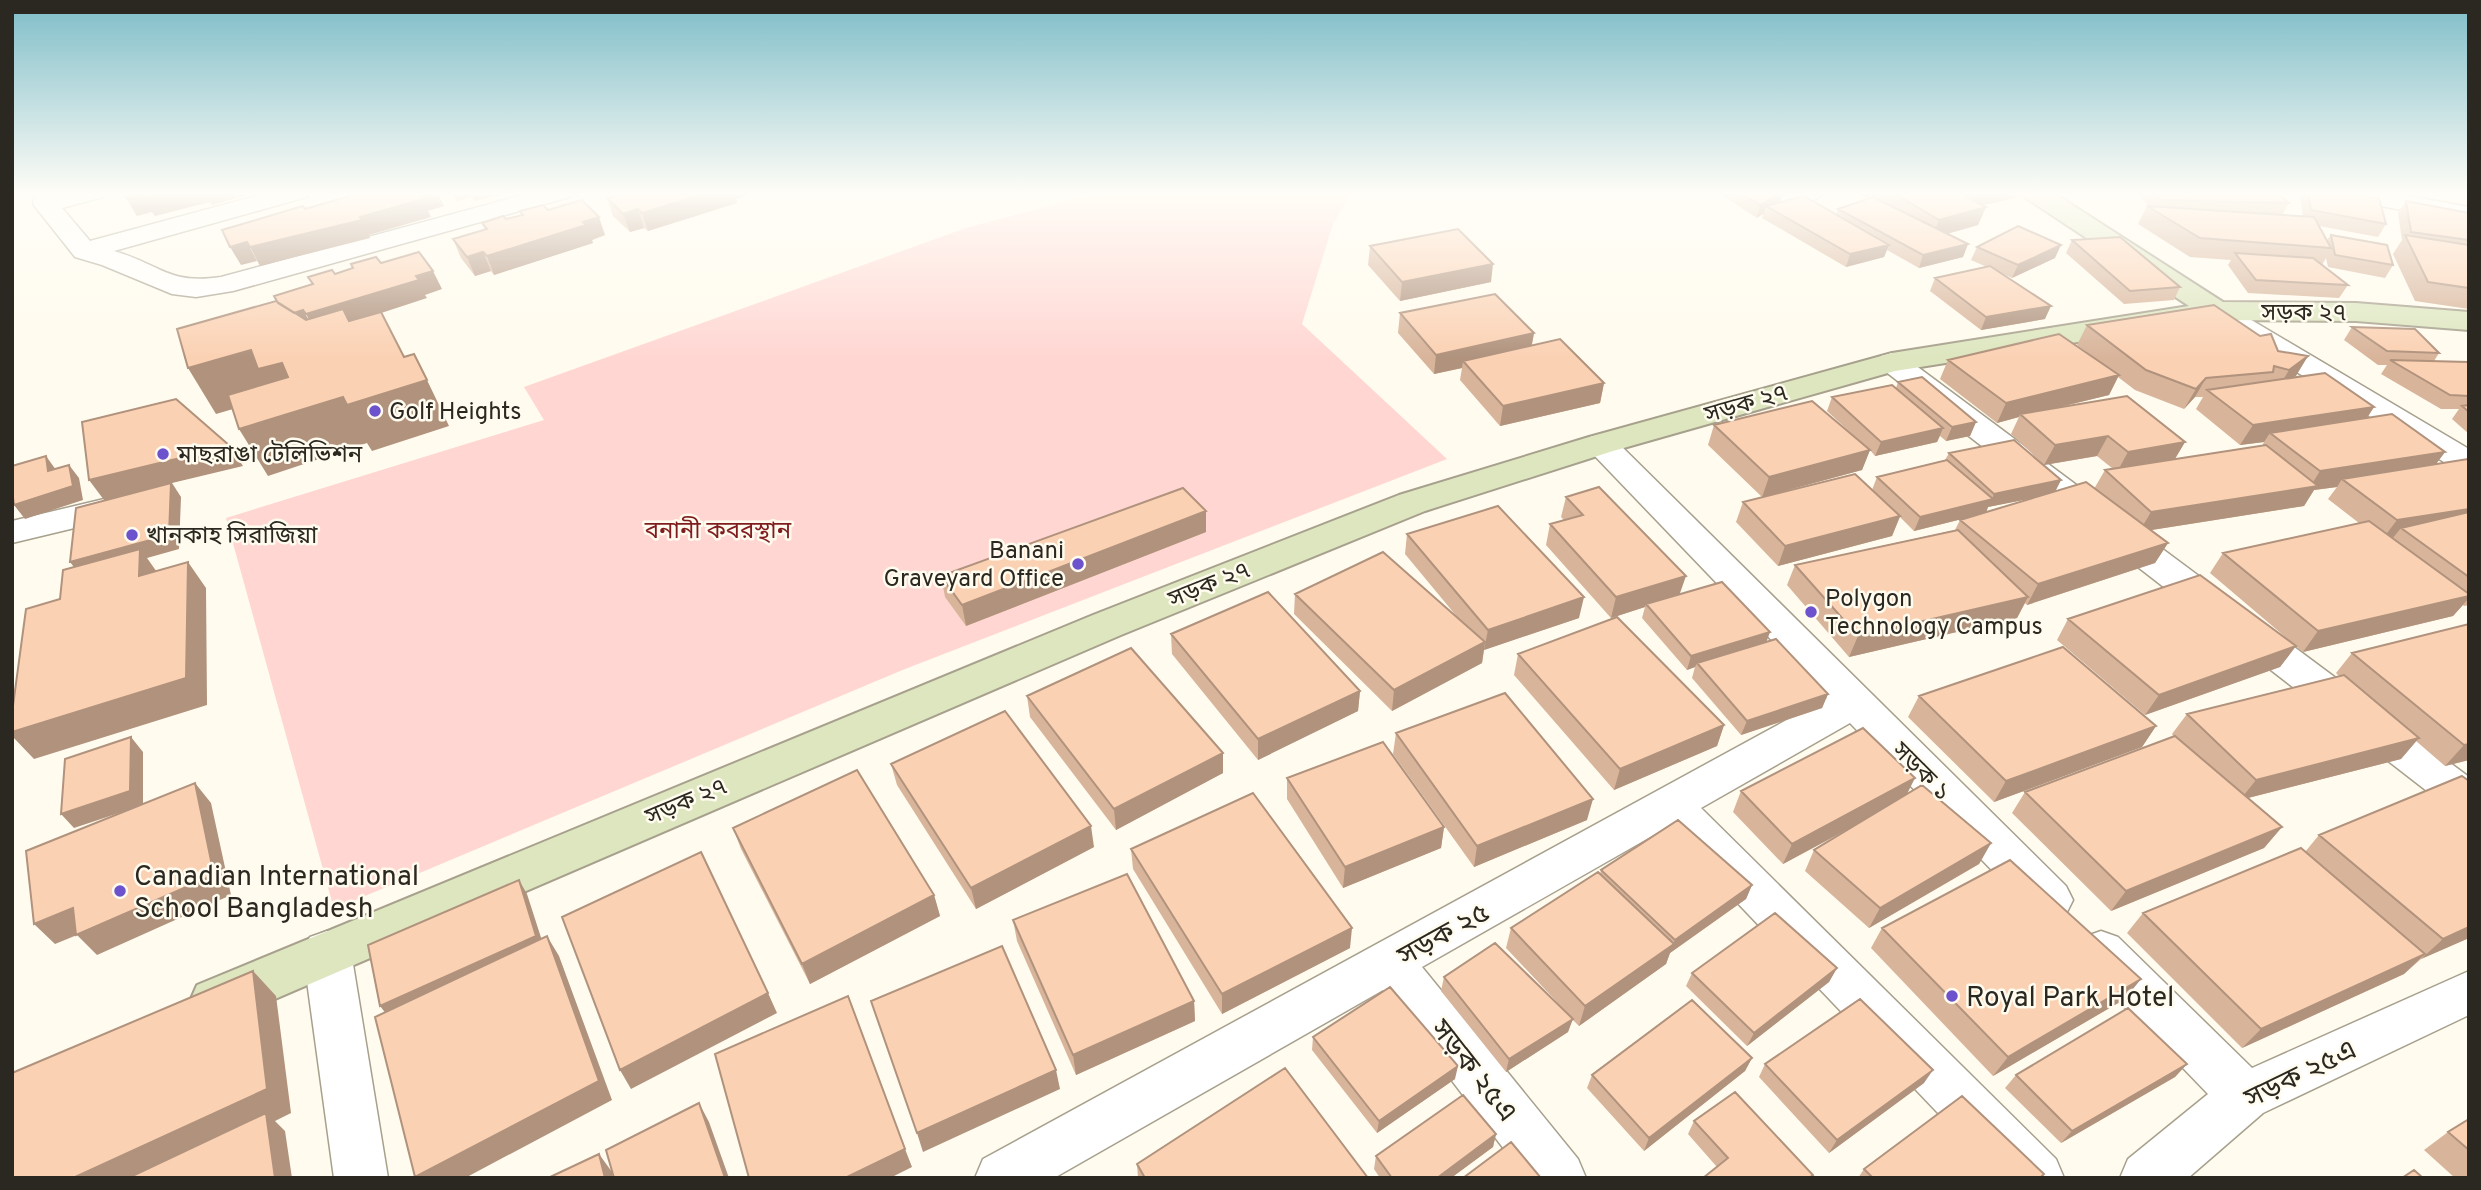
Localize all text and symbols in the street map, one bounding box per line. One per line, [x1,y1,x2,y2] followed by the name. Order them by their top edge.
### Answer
[2260,299,2347,329] street label: সড়ক ২৭
[1700,379,1792,431] street label: সড়ক ২৭
[389,398,521,428] place label: Golf Heights
[367,403,383,419] marker: Golf Heights
[176,440,363,471] place label: মাছরাঙা টেলিভিশন
[155,446,171,462] marker: মাছরাঙা টেলিভিশন
[644,516,792,547] park label: বনানী কবরস্থান
[146,521,318,552] place label: খানকাহ সিরাজিয়া
[124,527,140,543] marker: খানকাহ সিরাজিয়া
[884,537,1064,595] place label: Banani Graveyard Office
[1070,556,1086,572] marker: Banani Graveyard Office
[1164,556,1255,616] street label: সড়ক ২৭
[1825,585,2043,643] place label: Polygon Technology Campus
[1803,604,1819,620] marker: Polygon Technology Campus
[1884,736,1956,808] street label: সড়ক ১
[641,772,732,834] street label: সড়ক ২৭
[134,860,419,928] place label: Canadian International School Bangladesh
[112,883,128,899] marker: Canadian International School Bangladesh
[1391,896,1497,976] street label: সড়ক ২৫
[1966,981,2174,1017] place label: Royal Park Hotel
[1944,988,1960,1004] marker: Royal Park Hotel
[1421,1013,1524,1130] street label: সড়ক ২৫এ
[2239,1033,2363,1119] street label: সড়ক ২৫এ

